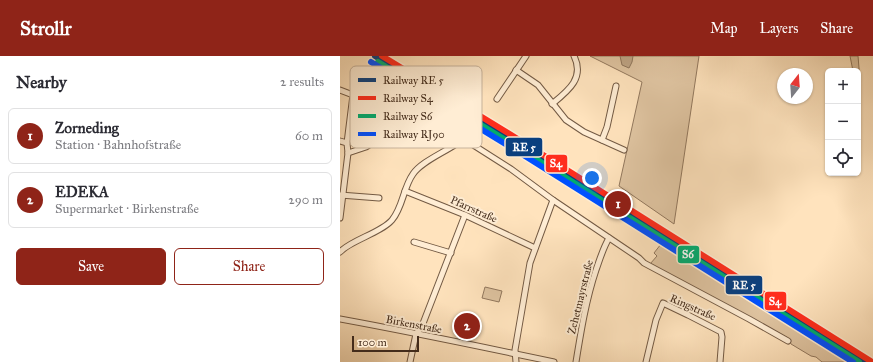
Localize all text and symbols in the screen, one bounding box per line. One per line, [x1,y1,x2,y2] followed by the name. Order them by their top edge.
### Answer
[20,17,72,40] text: Strollr
[710,20,738,37] text: Map
[760,20,798,37] text: Layers
[820,20,853,37] text: Share
[350,66,482,148] legend
[777,68,813,104] north arrow
[825,68,861,176] map controls
[825,68,861,104] button: +
[16,72,67,93] text: Nearby
[280,74,324,90] text: 2 results
[383,74,444,87] text: Railway RE 5
[383,92,434,105] text: Railway S4
[825,104,861,140] button: −
[383,110,433,123] text: Railway S6
[55,119,119,137] text: Zorneding
[27,128,33,144] text: 1
[295,128,323,144] text: 60 m
[383,128,445,142] text: Railway RJ90
[55,137,181,153] text: Station · Bahnhofstraße
[505,137,543,157] line badge: RE 5
[825,140,861,176] button: locate
[512,141,536,154] text: RE 5
[545,154,568,173] line badge: S4
[550,157,563,171] text: S4
[582,168,602,188] your location
[55,183,109,201] text: EDEKA
[605,189,631,219] pin: 1
[27,192,33,208] text: 2
[288,192,323,208] text: 290 m
[448,193,500,226] street label: Pfarrstraße
[55,201,199,217] text: Supermarket · Birkenstraße
[677,245,700,264] line badge: S6
[16,248,166,285] button: Save
[174,248,324,285] button: Share
[682,248,695,261] text: S6
[565,258,596,336] street label: Zehetmayrstraße
[725,275,763,295] line badge: RE 5
[732,279,756,292] text: RE 5
[764,291,787,311] line badge: S4
[668,292,718,323] street label: Ringstraße
[769,295,782,309] text: S4
[454,311,480,341] pin: 2
[385,313,443,336] street label: Birkenstraße
[352,334,419,353] scale bar
[358,336,387,349] text: 100 m

